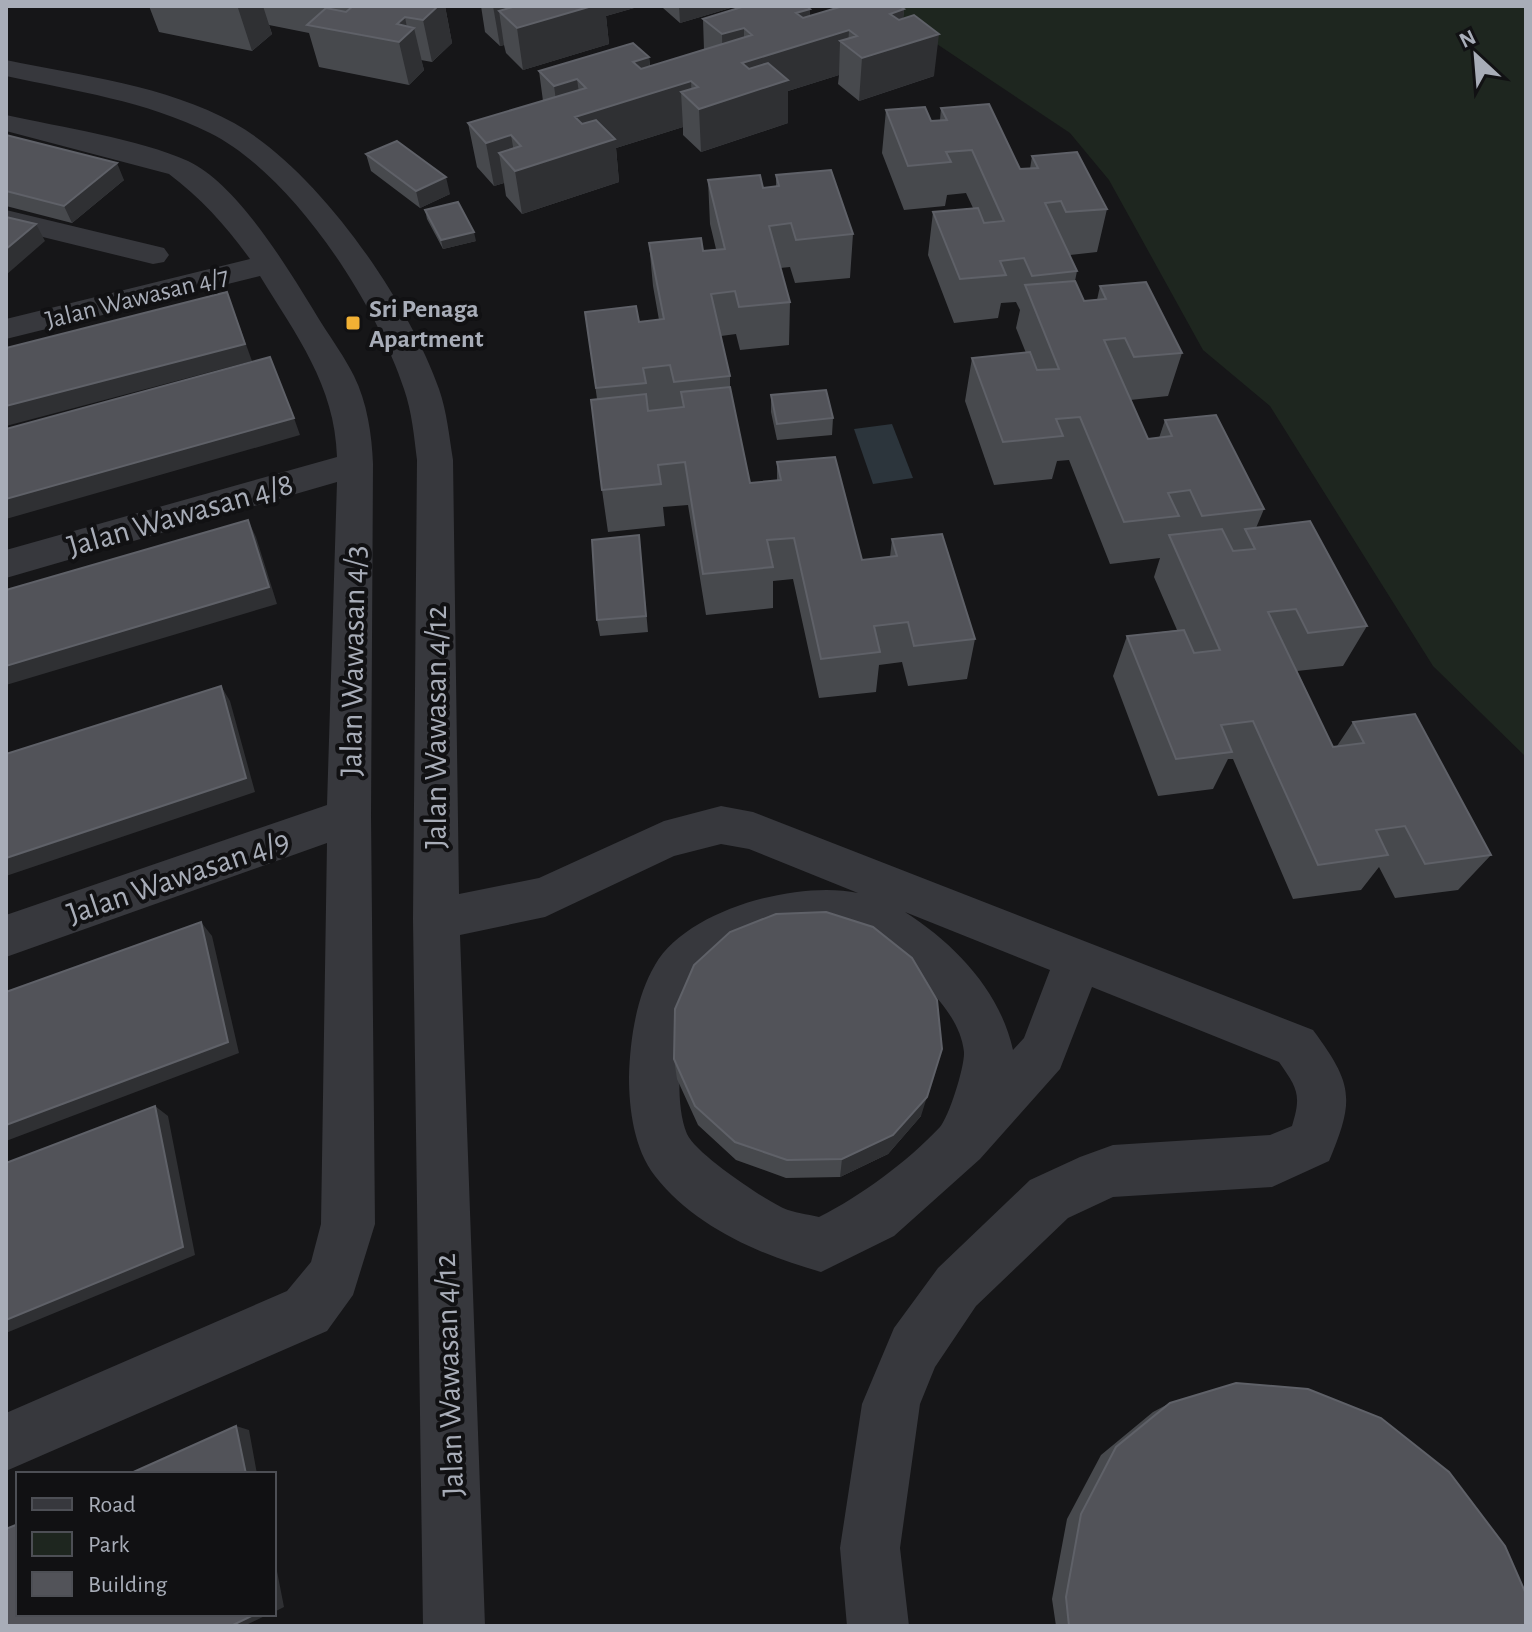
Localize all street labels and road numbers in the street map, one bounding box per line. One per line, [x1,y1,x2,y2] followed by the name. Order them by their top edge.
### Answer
[43,263,232,333] street label: Jalan Wawasan 4/7
[64,467,297,562] street label: Jalan Wawasan 4/8
[335,545,371,777] street label: Jalan Wawasan 4/3
[420,605,452,849] street label: Jalan Wawasan 4/12
[63,824,294,930] street label: Jalan Wawasan 4/9
[429,1253,469,1497] street label: Jalan Wawasan 4/12

